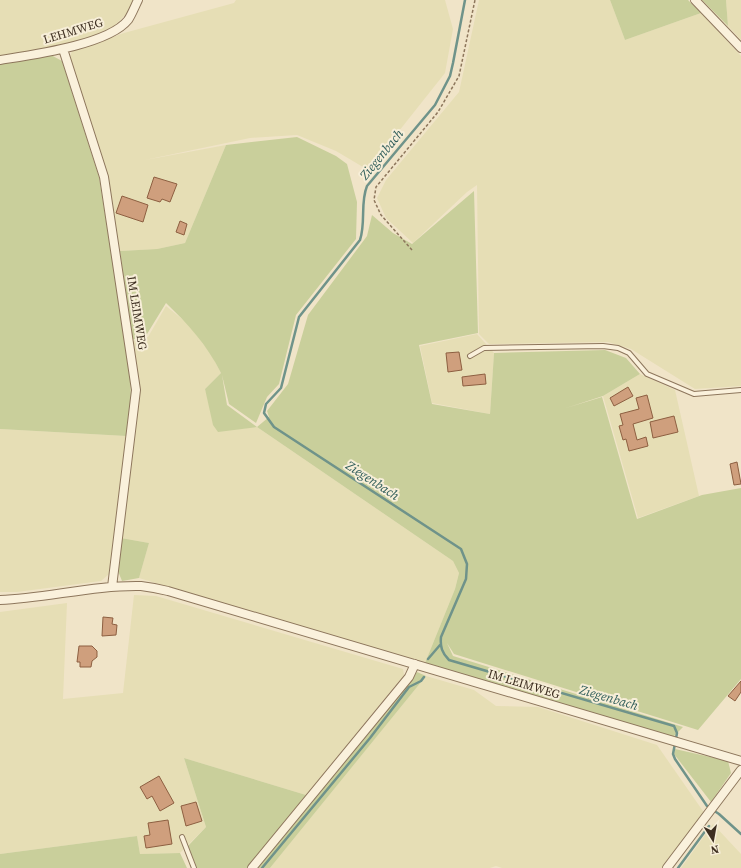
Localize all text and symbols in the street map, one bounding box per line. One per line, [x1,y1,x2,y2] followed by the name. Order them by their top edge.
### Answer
[41,14,105,48] street label: LEHMWEG
[355,126,407,184] water label: Ziegenbach
[123,275,151,351] street label: IM LEIMWEG
[342,456,403,504] water label: Ziegenbach
[486,665,562,703] street label: IM LEIMWEG
[577,681,640,714] water label: Ziegenbach
[693,820,733,860] north arrow
[709,841,720,857] text: N

